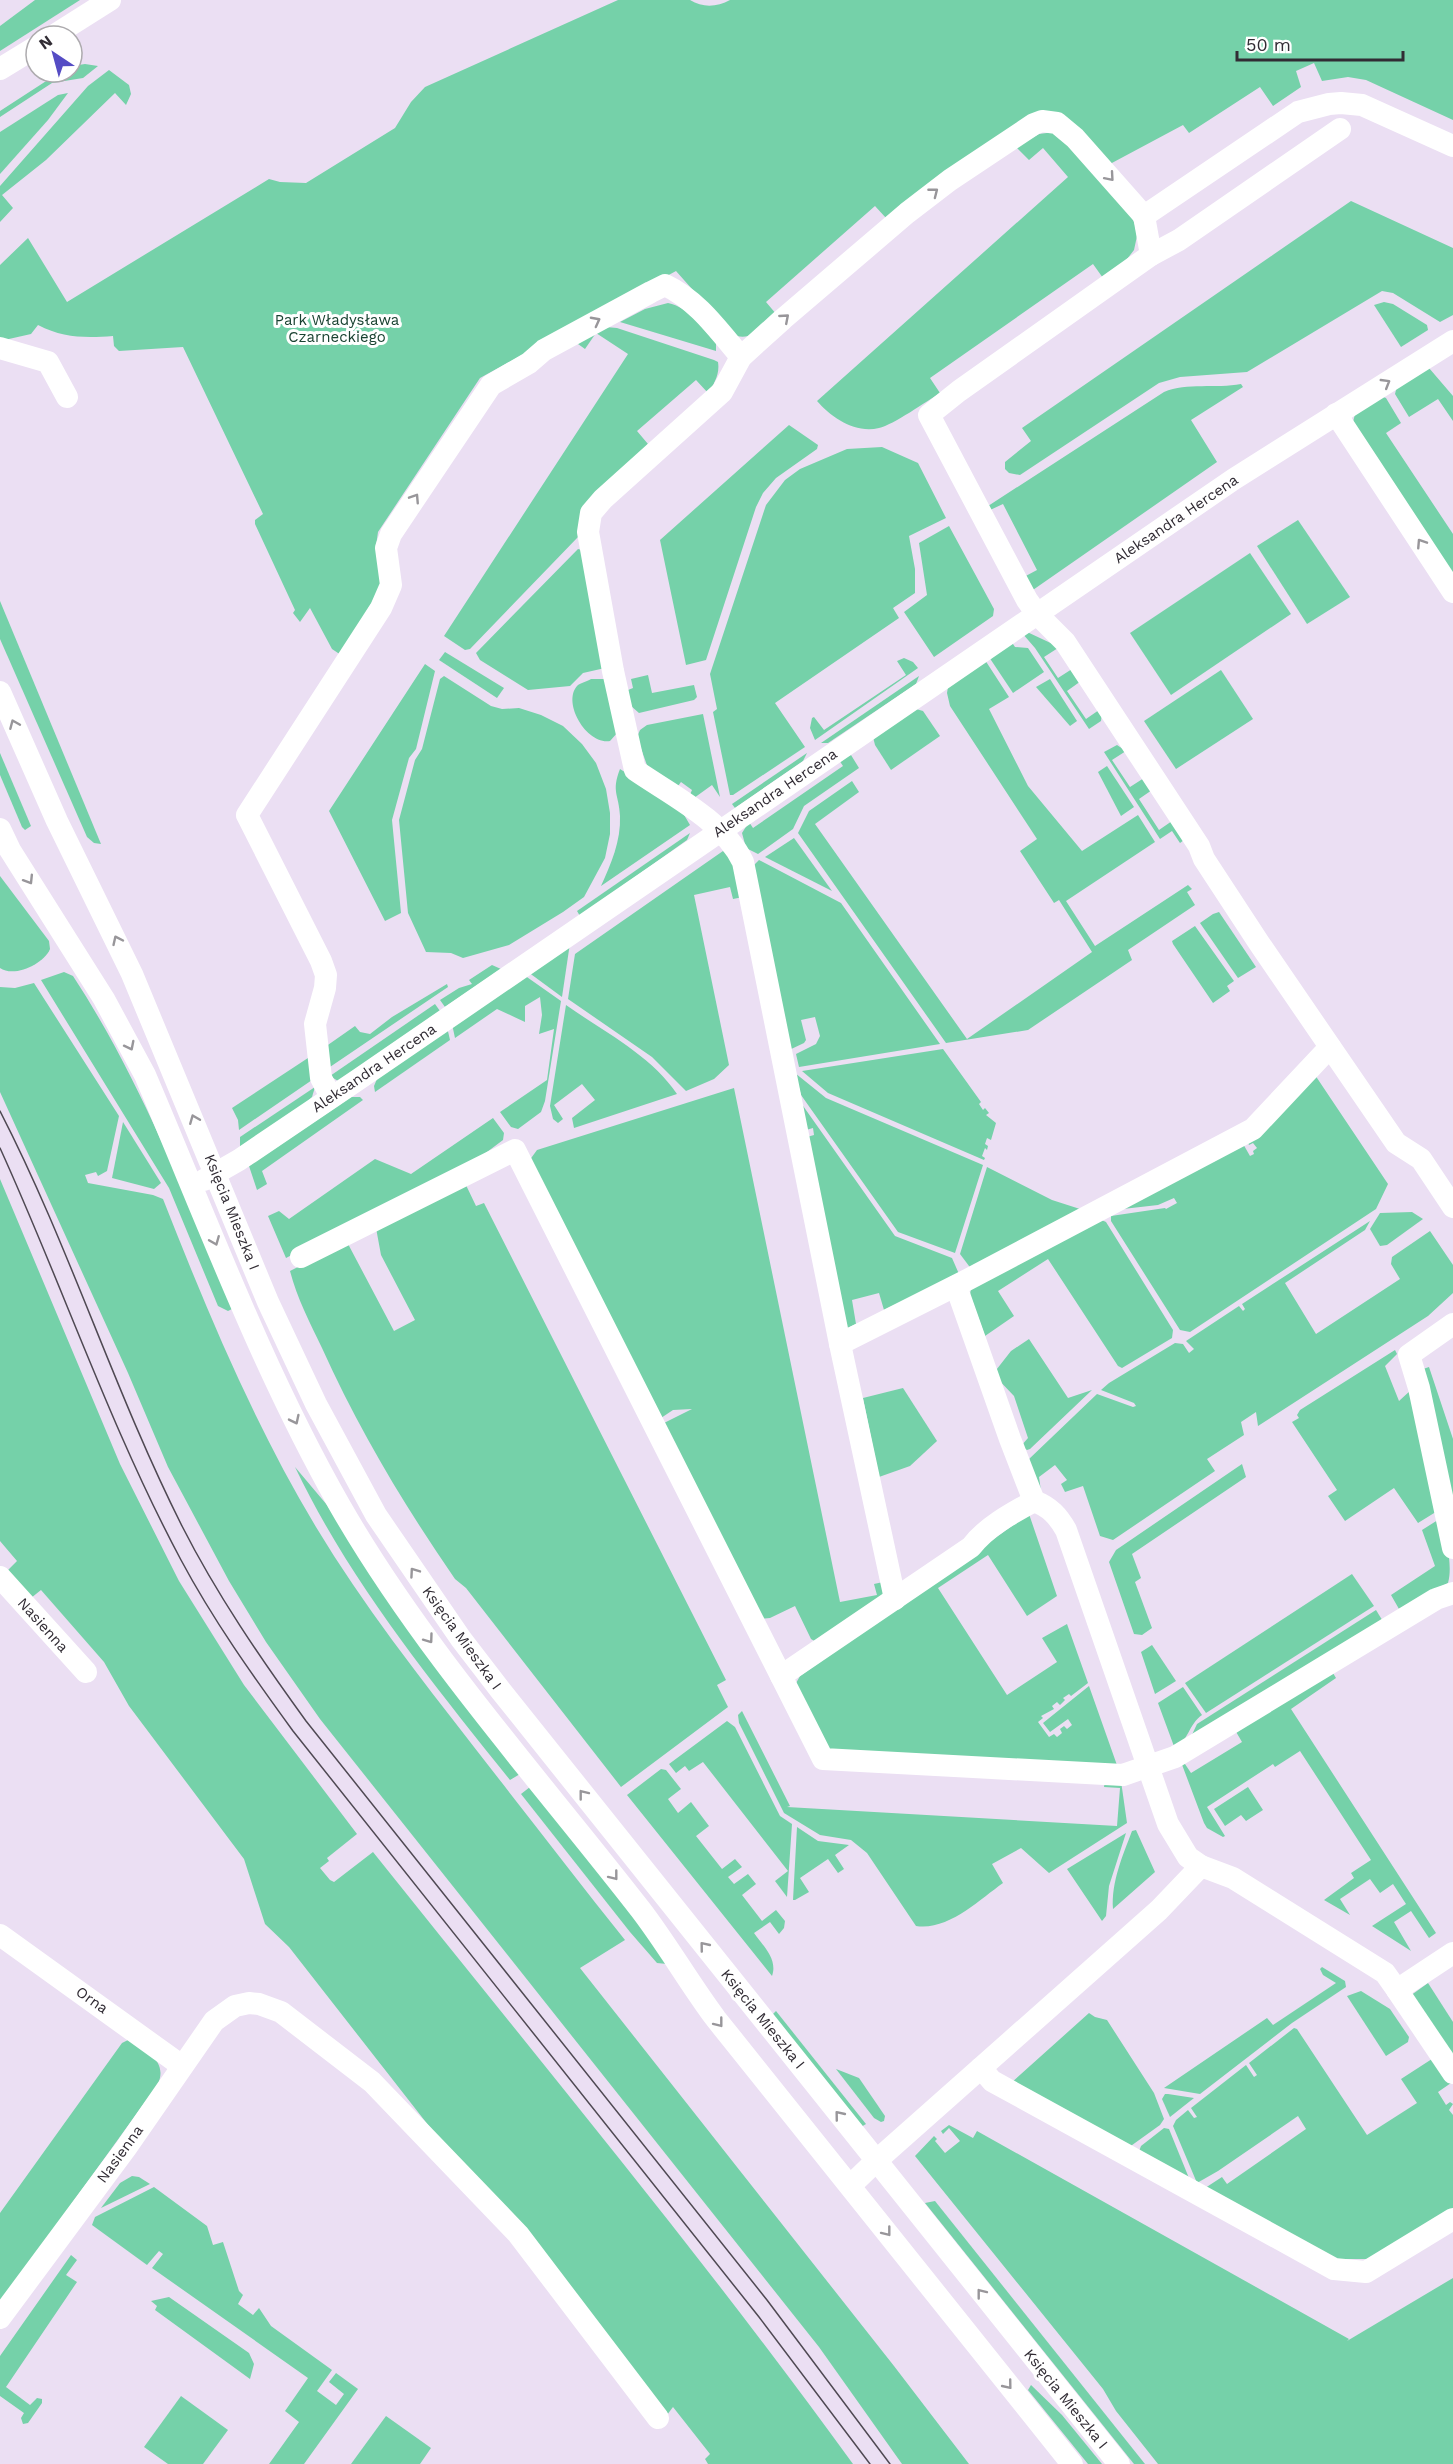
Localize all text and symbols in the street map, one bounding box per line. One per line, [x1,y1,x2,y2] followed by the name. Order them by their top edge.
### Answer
[24,24,84,84] north arrow
[1237,24,1404,62] scale bar
[35,31,56,53] text: N
[1246,34,1291,55] text: 50 m
[1103,170,1114,181] one-way arrow
[927,189,938,200] one-way arrow
[275,311,400,346] park label: Park Władysława Czarneckiego
[778,314,789,325] one-way arrow
[589,317,600,329] one-way arrow
[1380,379,1390,391] one-way arrow
[1110,470,1242,567] street label: Aleksandra Hercena
[407,493,418,504] one-way arrow
[1417,539,1428,550] one-way arrow
[10,720,22,731] one-way arrow
[709,744,841,841] street label: Aleksandra Hercena
[22,874,34,884] one-way arrow
[112,936,124,947] one-way arrow
[308,1019,440,1116] street label: Aleksandra Hercena
[123,1040,135,1051] one-way arrow
[189,1115,201,1126] one-way arrow
[201,1151,263,1273] street label: Księcia Mieszka I
[208,1235,220,1246] one-way arrow
[287,1413,299,1424] one-way arrow
[410,1567,421,1578] one-way arrow
[419,1583,505,1693] street label: Księcia Mieszka I
[14,1594,72,1656] street label: Nasienna
[422,1633,433,1644] one-way arrow
[579,1789,590,1800] one-way arrow
[606,1869,617,1880] one-way arrow
[701,1942,712,1953] one-way arrow
[717,1965,809,2073] street label: Księcia Mieszka I
[72,1983,112,2018] street label: Orna
[712,2016,723,2027] one-way arrow
[836,2111,847,2122] one-way arrow
[93,2121,147,2186] street label: Nasienna
[879,2225,890,2236] one-way arrow
[978,2288,989,2299] one-way arrow
[1020,2345,1112,2453] street label: Księcia Mieszka I
[1001,2378,1012,2389] one-way arrow

